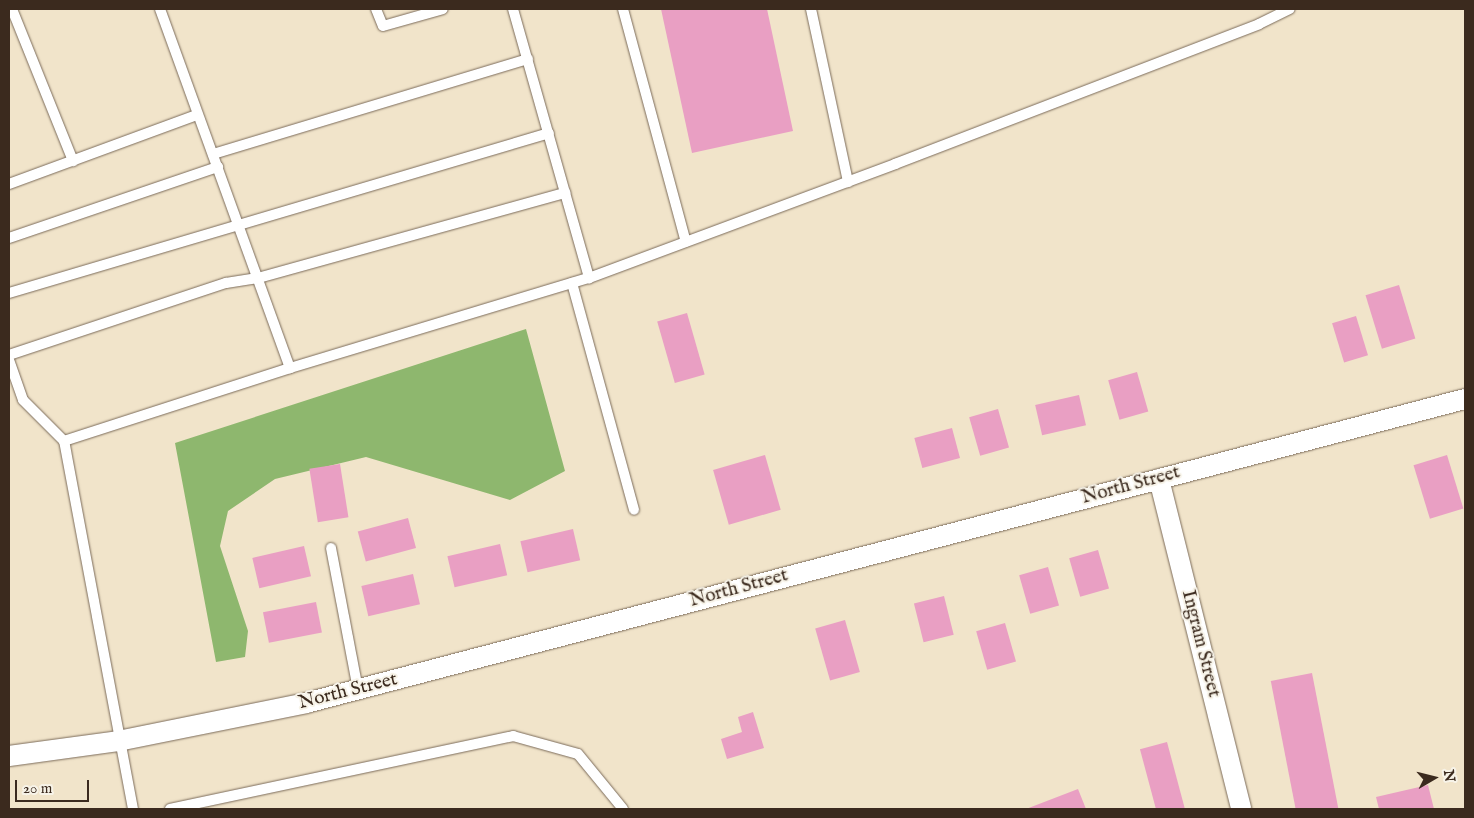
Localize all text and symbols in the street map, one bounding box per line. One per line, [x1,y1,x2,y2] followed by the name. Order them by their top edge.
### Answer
[1079,462,1183,510] street label: North Street
[687,565,791,613] street label: North Street
[1176,588,1224,700] street label: Ingram Street
[296,669,400,715] street label: North Street
[1409,753,1459,803] north arrow
[1439,769,1459,783] text: N
[18,770,91,802] scale bar
[23,779,52,798] text: 20 m

